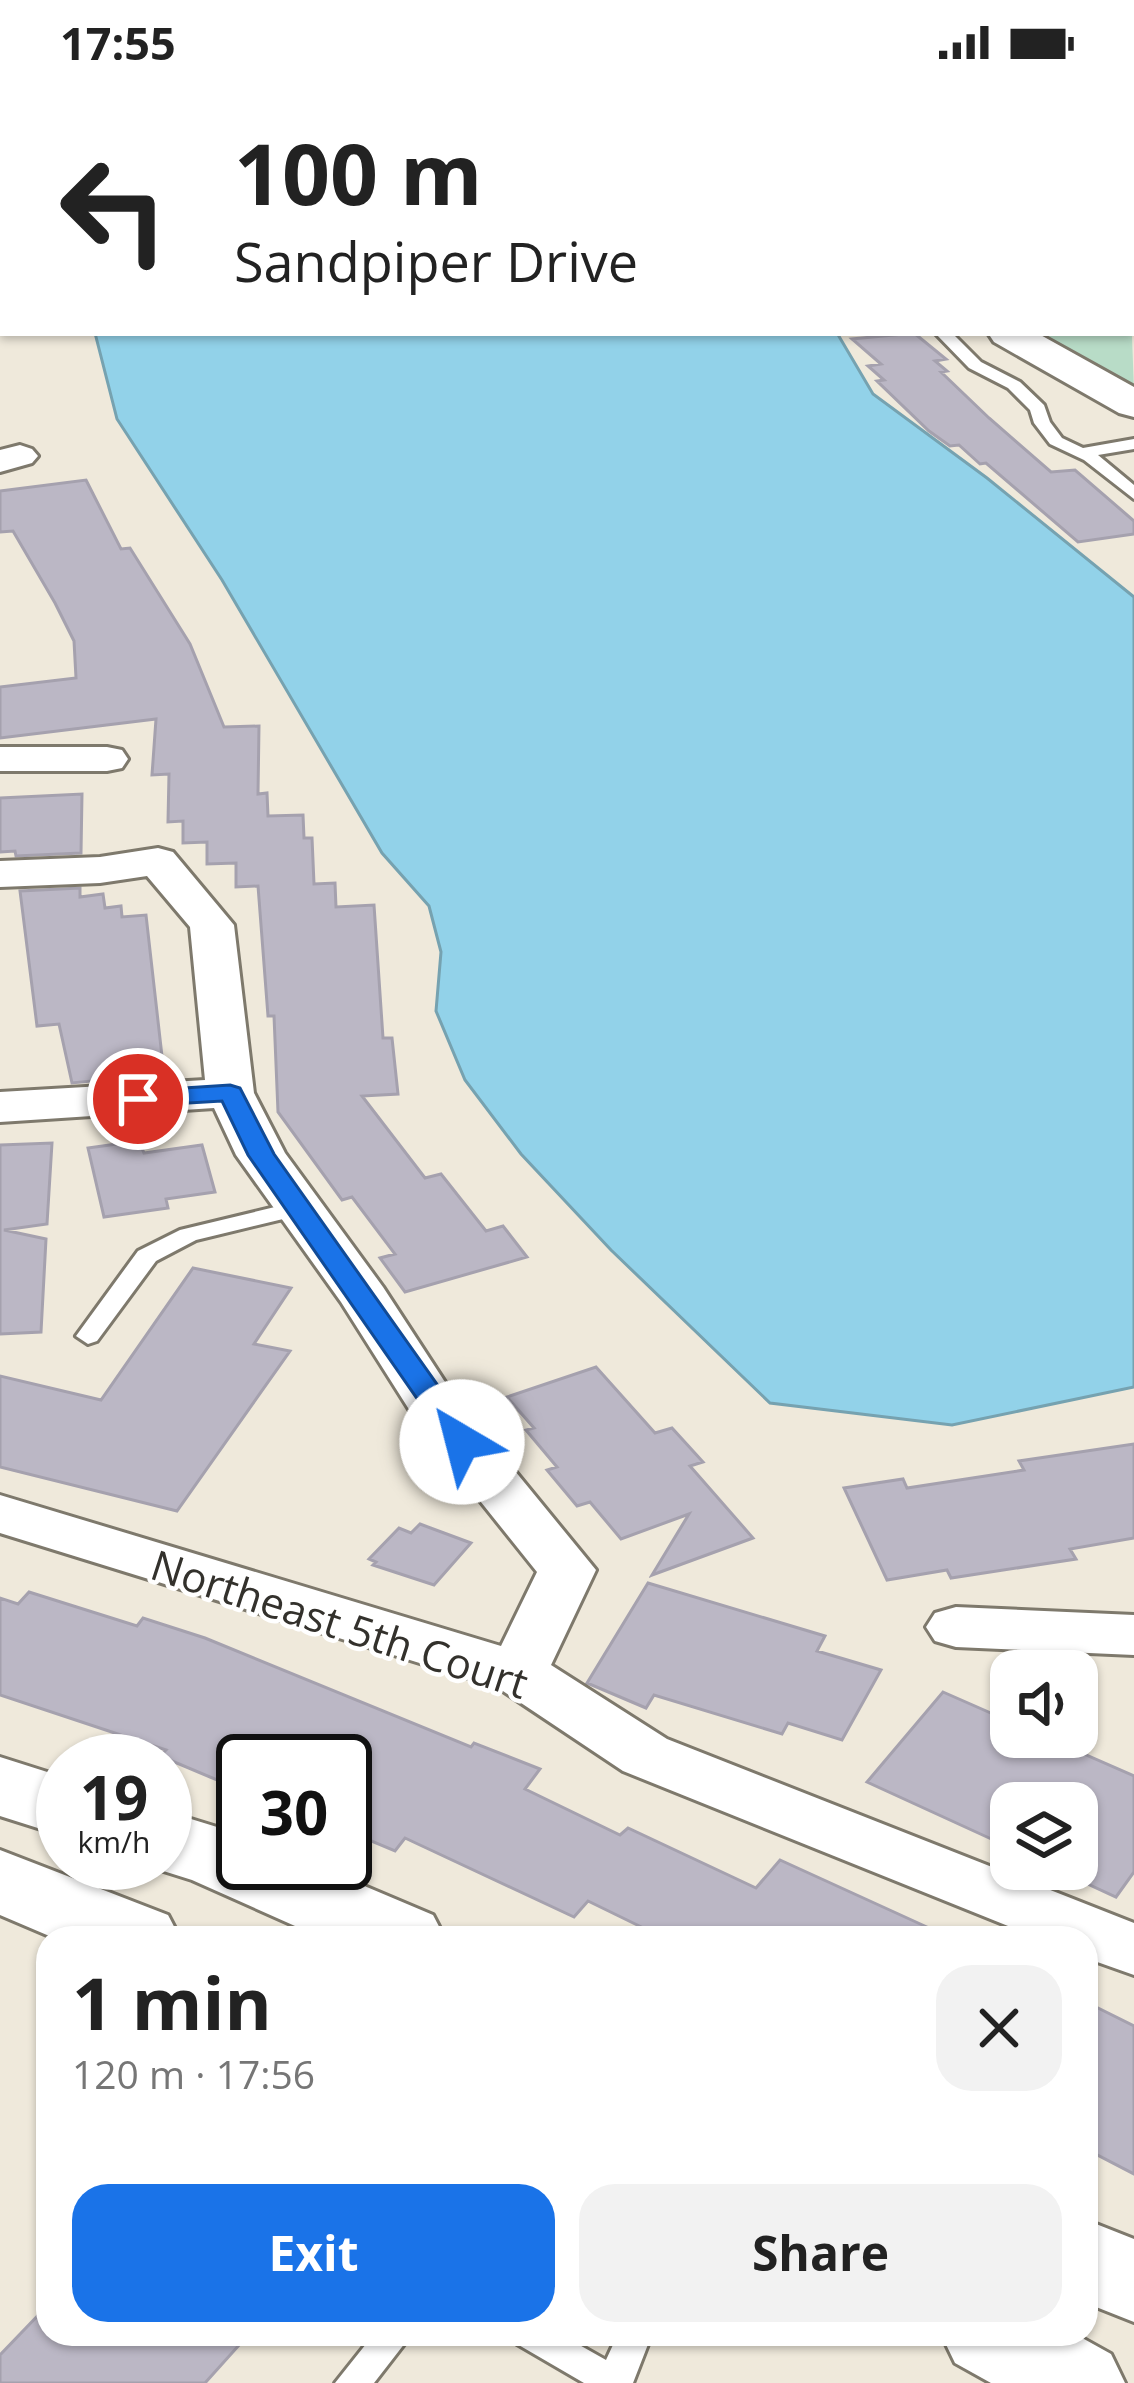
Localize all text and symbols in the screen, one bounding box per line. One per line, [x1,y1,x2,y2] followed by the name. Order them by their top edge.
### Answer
[60,12,176,73] text: 17:55
[234,115,482,230] text: 100 m
[36,132,192,288] icon: left
[234,224,638,298] text: Sandpiper Drive
[87,1048,189,1150] pin
[105,1066,171,1132] icon: arrive
[399,1379,525,1505] position arrow
[144,1535,536,1711] street label: Northeast 5th Court
[990,1650,1098,1890] map controls
[990,1650,1098,1758] button: sound
[216,1734,372,1890] speed limit sign: 30
[80,1756,148,1838] text: 19
[990,1782,1098,1890] button: layers
[78,1821,150,1862] text: km/h
[72,1953,272,2051] text: 1 min
[936,1965,1062,2091] button: close
[72,2047,315,2100] text: 120 m · 17:56
[72,2184,555,2322] button: Exit
[579,2184,1062,2322] button: Share

